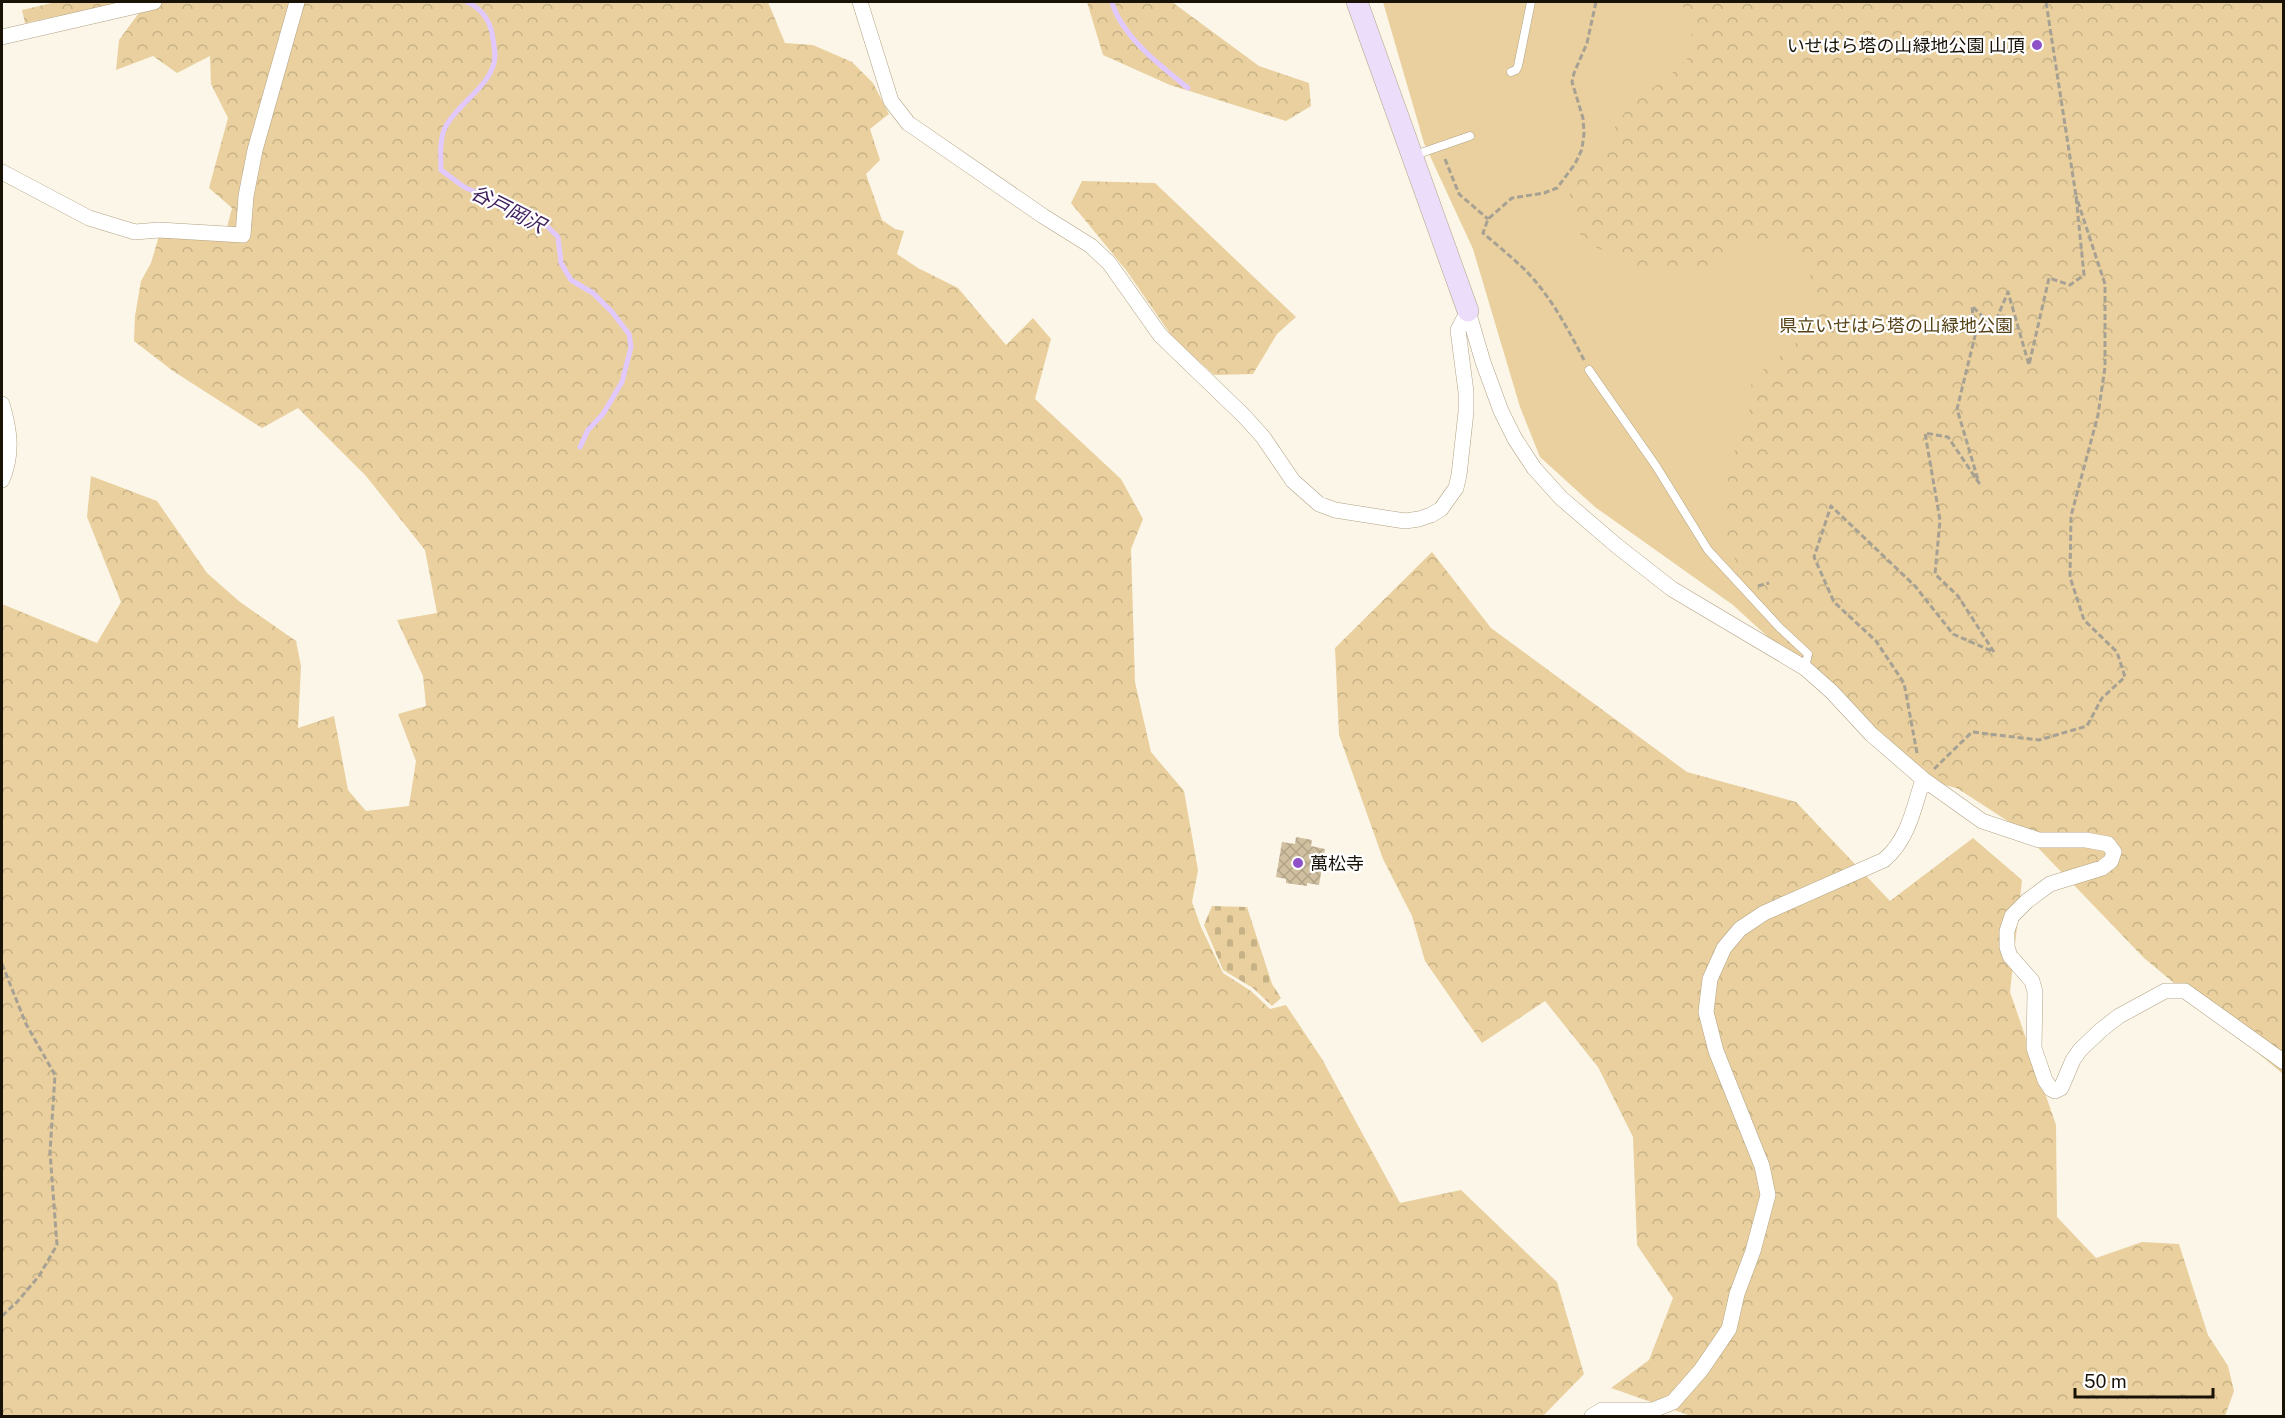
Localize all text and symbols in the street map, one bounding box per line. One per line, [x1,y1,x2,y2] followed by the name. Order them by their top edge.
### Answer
[1787,35,2025,56] place label: いせはら塔の山緑地公園 山頂
[2030,38,2044,52] marker: いせはら塔の山緑地公園 山頂
[467,180,552,239] water label: 谷戸岡沢
[1779,315,2013,336] park label: 県立いせはら塔の山緑地公園
[1310,853,1364,874] place label: 萬松寺
[1291,856,1305,870] marker: 萬松寺
[2075,1361,2213,1399] scale bar
[2084,1371,2127,1392] text: 50 m

